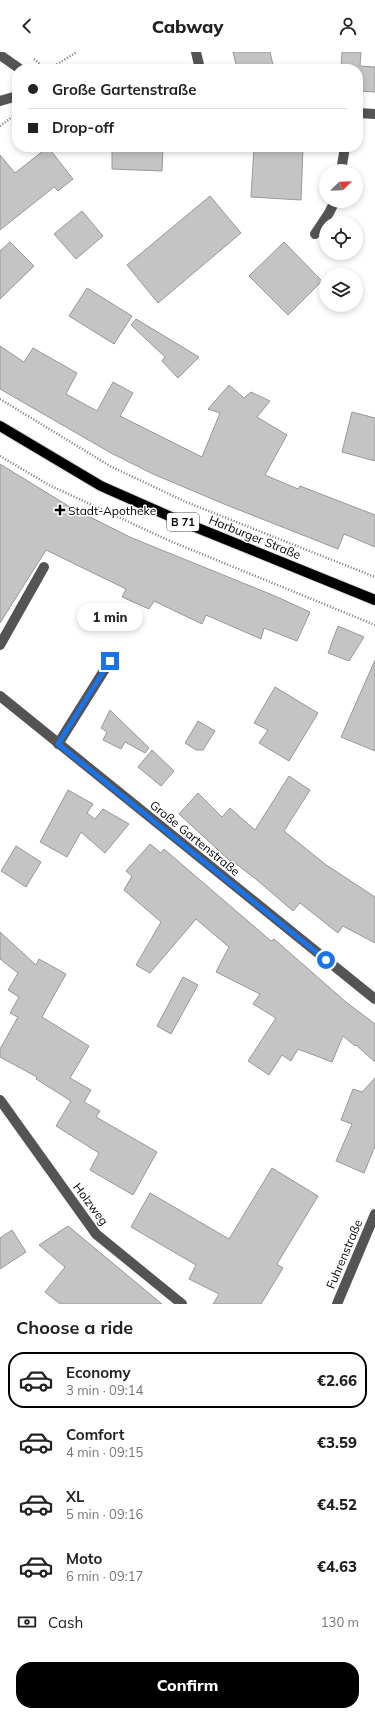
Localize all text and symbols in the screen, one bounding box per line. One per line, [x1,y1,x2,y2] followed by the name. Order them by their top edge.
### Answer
[16,15,38,37] icon: back
[152,15,223,38] text: Cabway
[337,15,359,37] icon: person
[52,80,196,99] text: Große Gartenstraße
[52,118,114,137] text: Drop-off
[319,164,363,208] north arrow
[319,164,363,312] map controls
[319,216,363,260] button: locate
[319,268,363,312] button: layers
[68,503,156,518] place label: Stadt-Apotheke
[55,505,65,515] marker: Stadt-Apotheke
[207,512,303,562] street label: Harburger Straße
[167,513,199,531] road number: B 71
[77,603,143,631] callout: 1 min
[93,609,127,625] text: 1 min
[101,652,119,670] route end
[147,797,243,879] street label: Große Gartenstraße
[317,951,335,969] route start
[70,1180,112,1228] street label: Holzweg
[323,1217,365,1291] street label: Fuhrenstraße
[16,1316,133,1339] text: Choose a ride
[18,1362,54,1398] icon: car
[66,1363,131,1382] text: Economy
[317,1371,357,1390] text: €2.66
[66,1382,143,1398] text: 3 min · 09:14
[18,1424,54,1460] icon: car
[66,1425,124,1444] text: Comfort
[317,1433,357,1452] text: €3.59
[66,1444,143,1460] text: 4 min · 09:15
[18,1486,54,1522] icon: car
[66,1487,84,1506] text: XL
[317,1495,357,1514] text: €4.52
[66,1506,143,1522] text: 5 min · 09:16
[18,1548,54,1584] icon: car
[66,1549,102,1568] text: Moto
[317,1557,357,1576] text: €4.63
[66,1568,143,1584] text: 6 min · 09:17
[16,1611,38,1633] icon: cash
[48,1613,83,1632] text: Cash
[321,1614,359,1630] text: 130 m
[16,1662,359,1708] button: Confirm

